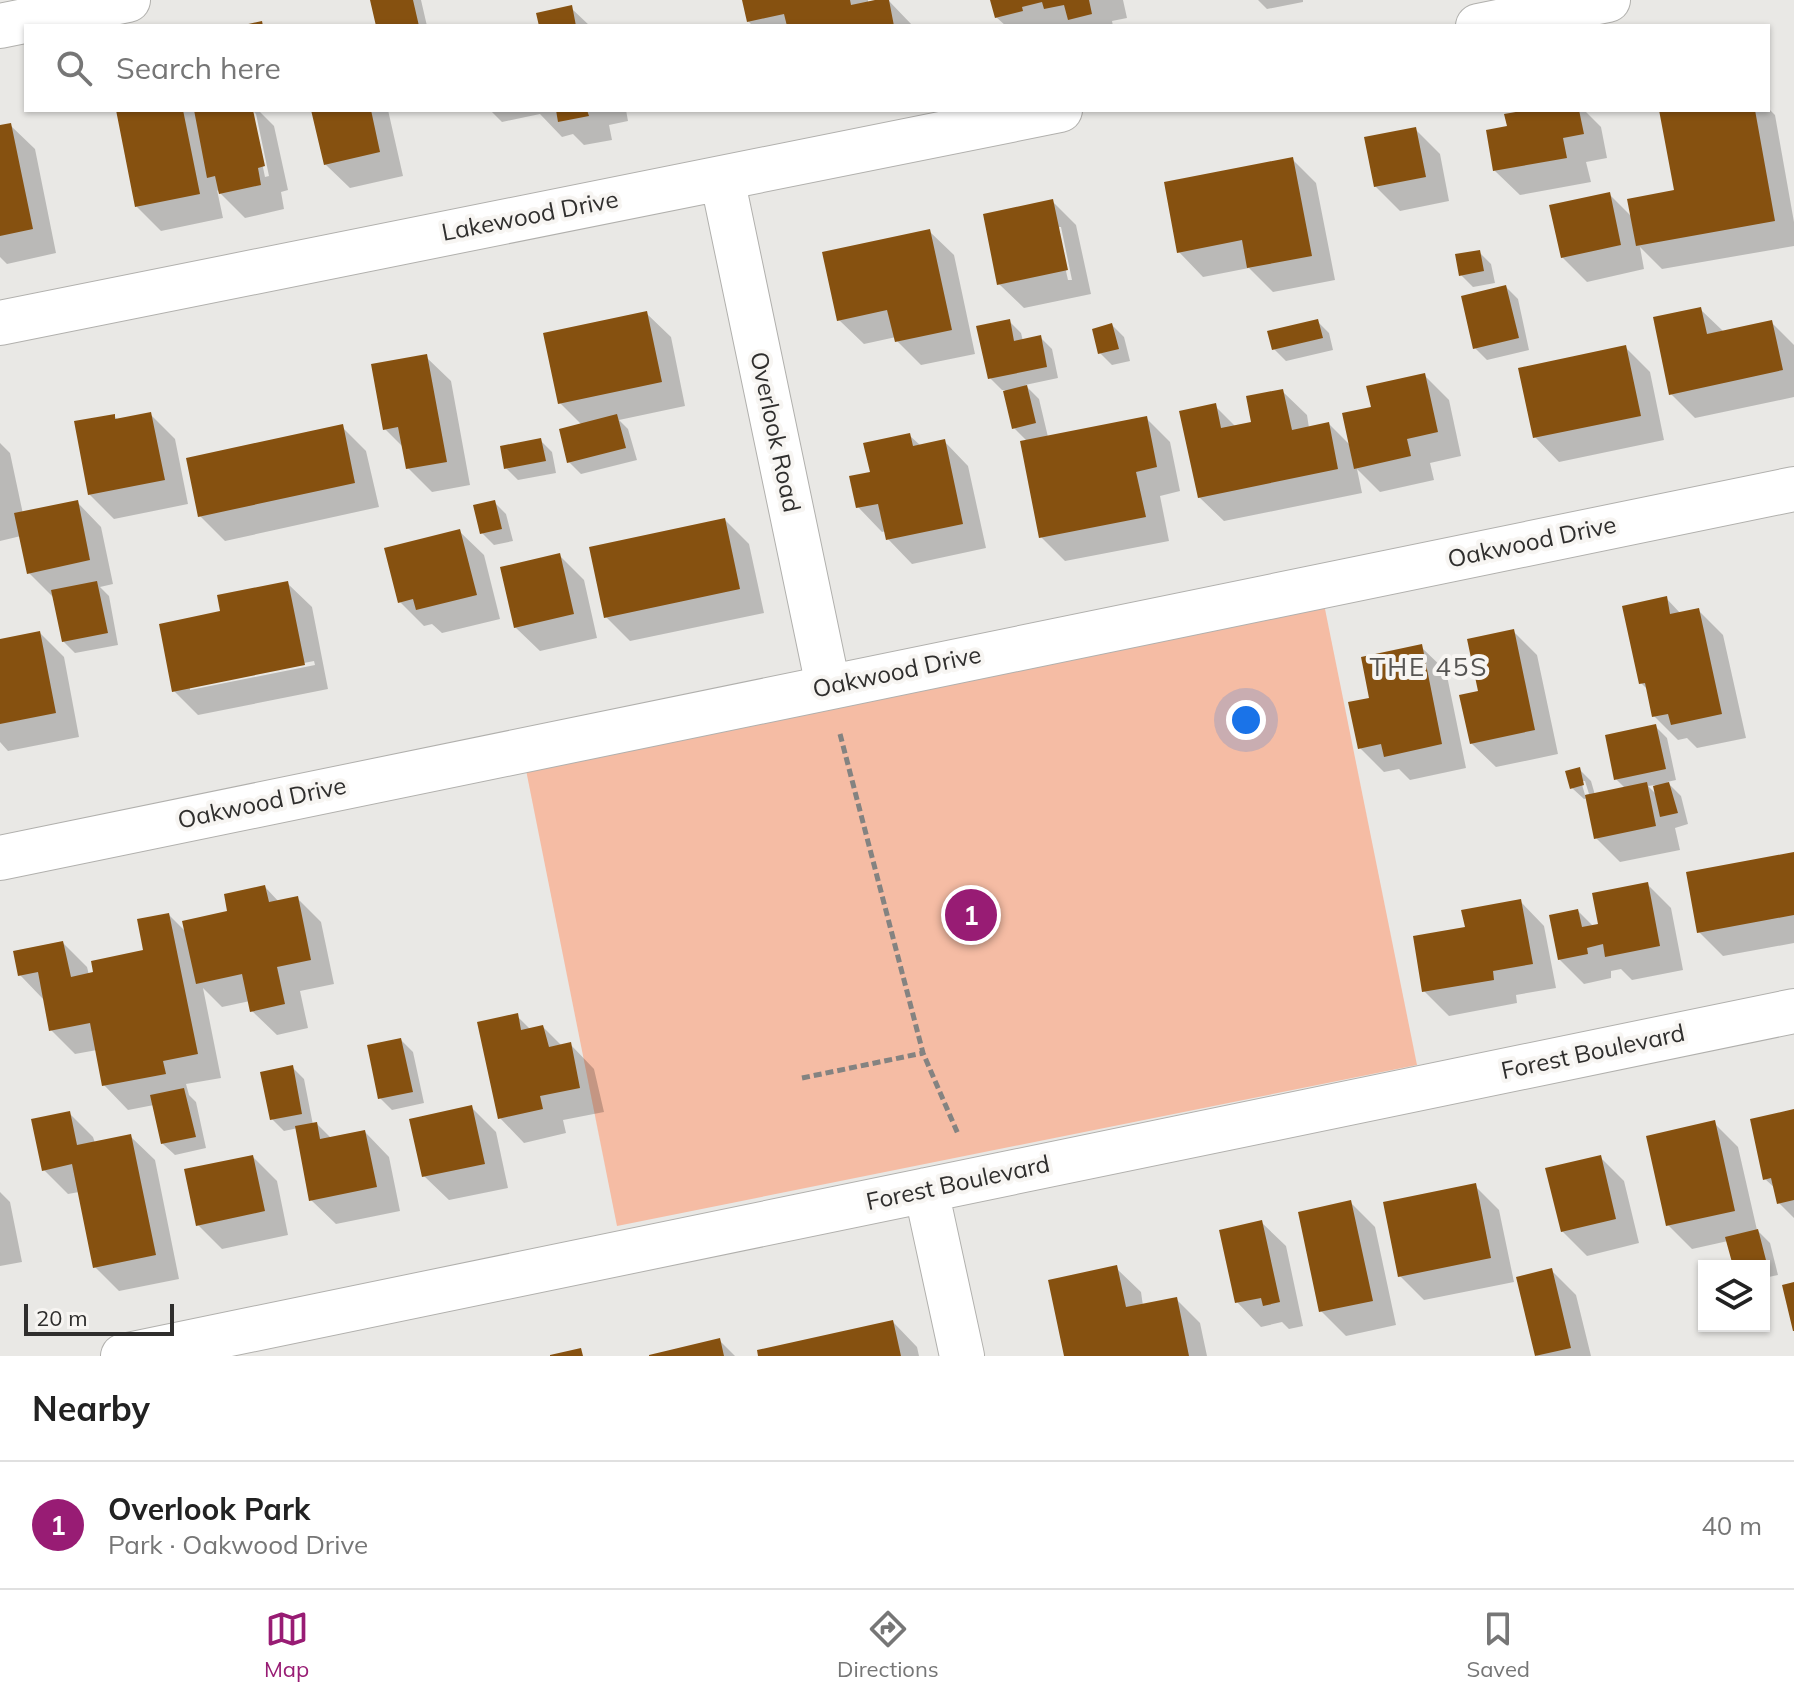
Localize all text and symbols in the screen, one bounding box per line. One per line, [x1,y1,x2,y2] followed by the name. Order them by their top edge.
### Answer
[24,24,1770,112] search box
[52,46,96,90] icon: search
[116,49,281,87] text: Search here
[439,183,621,247] street label: Lakewood Drive
[744,349,808,515] street label: Overlook Road
[1445,509,1619,574] street label: Oakwood Drive
[810,639,984,704] street label: Oakwood Drive
[1369,650,1489,683] district label: THE 45S
[1226,700,1266,740] your location
[175,770,349,835] street label: Oakwood Drive
[945,885,997,945] pin: 1
[1498,1017,1687,1085] street label: Forest Boulevard
[863,1148,1052,1216] street label: Forest Boulevard
[1698,1260,1770,1332] map controls
[1698,1260,1770,1332] button: layers
[24,1300,174,1336] scale bar
[36,1304,87,1332] text: 20 m
[32,1387,150,1430] text: Nearby
[108,1490,310,1528] text: Overlook Park
[50,1509,66,1542] text: 1
[1701,1509,1762,1542] text: 40 m
[108,1528,368,1561] text: Park · Oakwood Drive
[264,1607,309,1683] tab: Map
[837,1607,939,1683] tab: Directions
[1467,1607,1530,1683] tab: Saved

